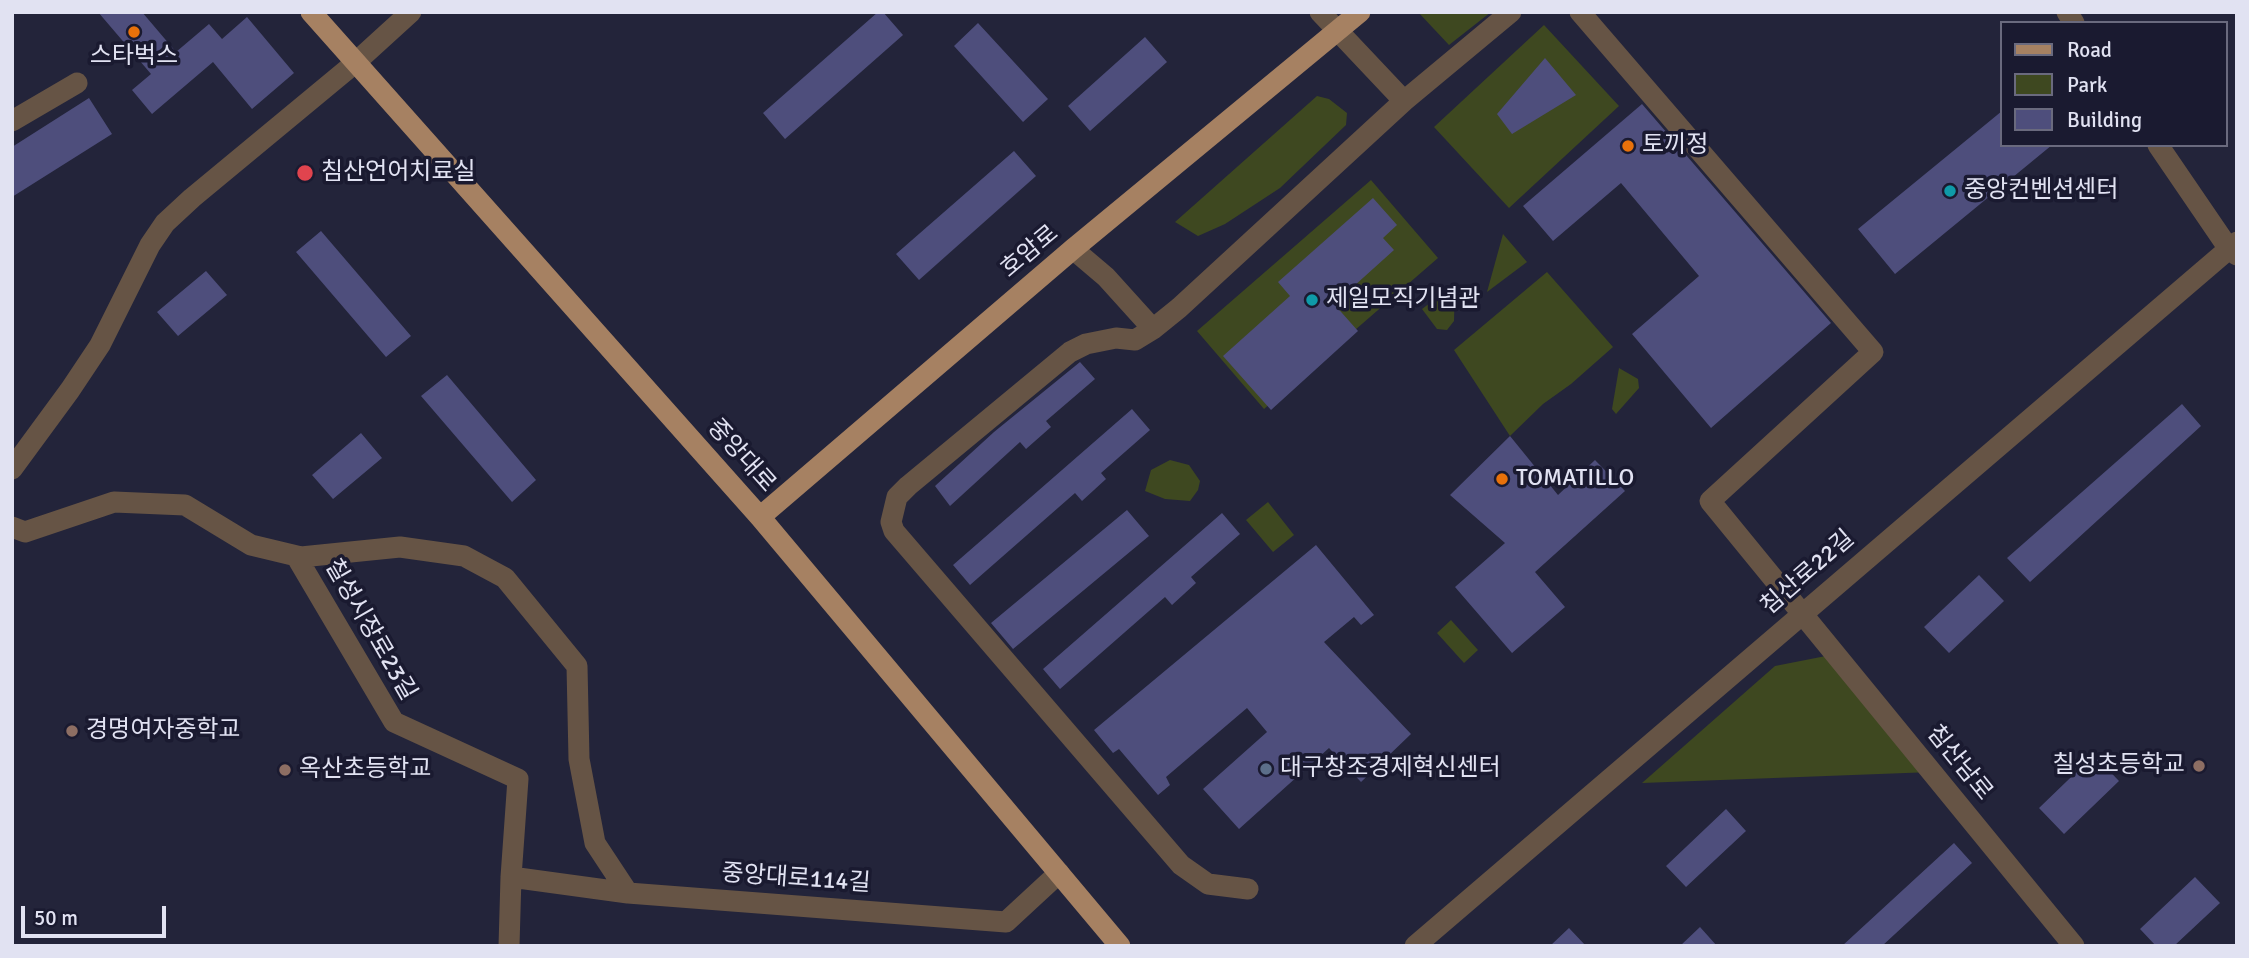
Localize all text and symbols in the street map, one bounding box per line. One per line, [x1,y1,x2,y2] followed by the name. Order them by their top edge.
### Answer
[2000,21,2228,147] legend
[126,24,142,40] marker: 스타벅스
[2067,37,2112,63] text: Road
[90,43,178,71] place label: 스타벅스
[2067,72,2107,98] text: Park
[2067,107,2142,133] text: Building
[1642,132,1708,160] place label: 토끼정
[1620,138,1636,154] marker: 토끼정
[321,159,476,187] place label: 침산언어치료실
[295,163,315,183] marker: 침산언어치료실
[1964,177,2119,205] place label: 중앙컨벤션센터
[1942,183,1958,199] marker: 중앙컨벤션센터
[995,220,1065,284] street label: 호암로
[1326,286,1481,314] place label: 제일모직기념관
[1304,292,1320,308] marker: 제일모직기념관
[701,414,781,498] street label: 중앙대로
[1516,465,1634,493] place label: TOMATILLO
[1494,471,1510,487] marker: TOMATILLO
[1755,525,1861,621] street label: 침산로22길
[318,554,422,706] street label: 칠성시장로23길
[86,717,241,745] place label: 경명여자중학교
[1920,720,1998,806] street label: 침산남로
[64,723,80,739] marker: 경명여자중학교
[2053,752,2185,780] place label: 칠성초등학교
[1280,755,1501,783] place label: 대구창조경제혁신센터
[299,756,431,784] place label: 옥산초등학교
[2191,758,2207,774] marker: 칠성초등학교
[1258,761,1274,777] marker: 대구창조경제혁신센터
[277,762,293,778] marker: 옥산초등학교
[721,859,871,899] street label: 중앙대로114길
[24,892,170,936] scale bar
[34,905,78,931] text: 50 m

